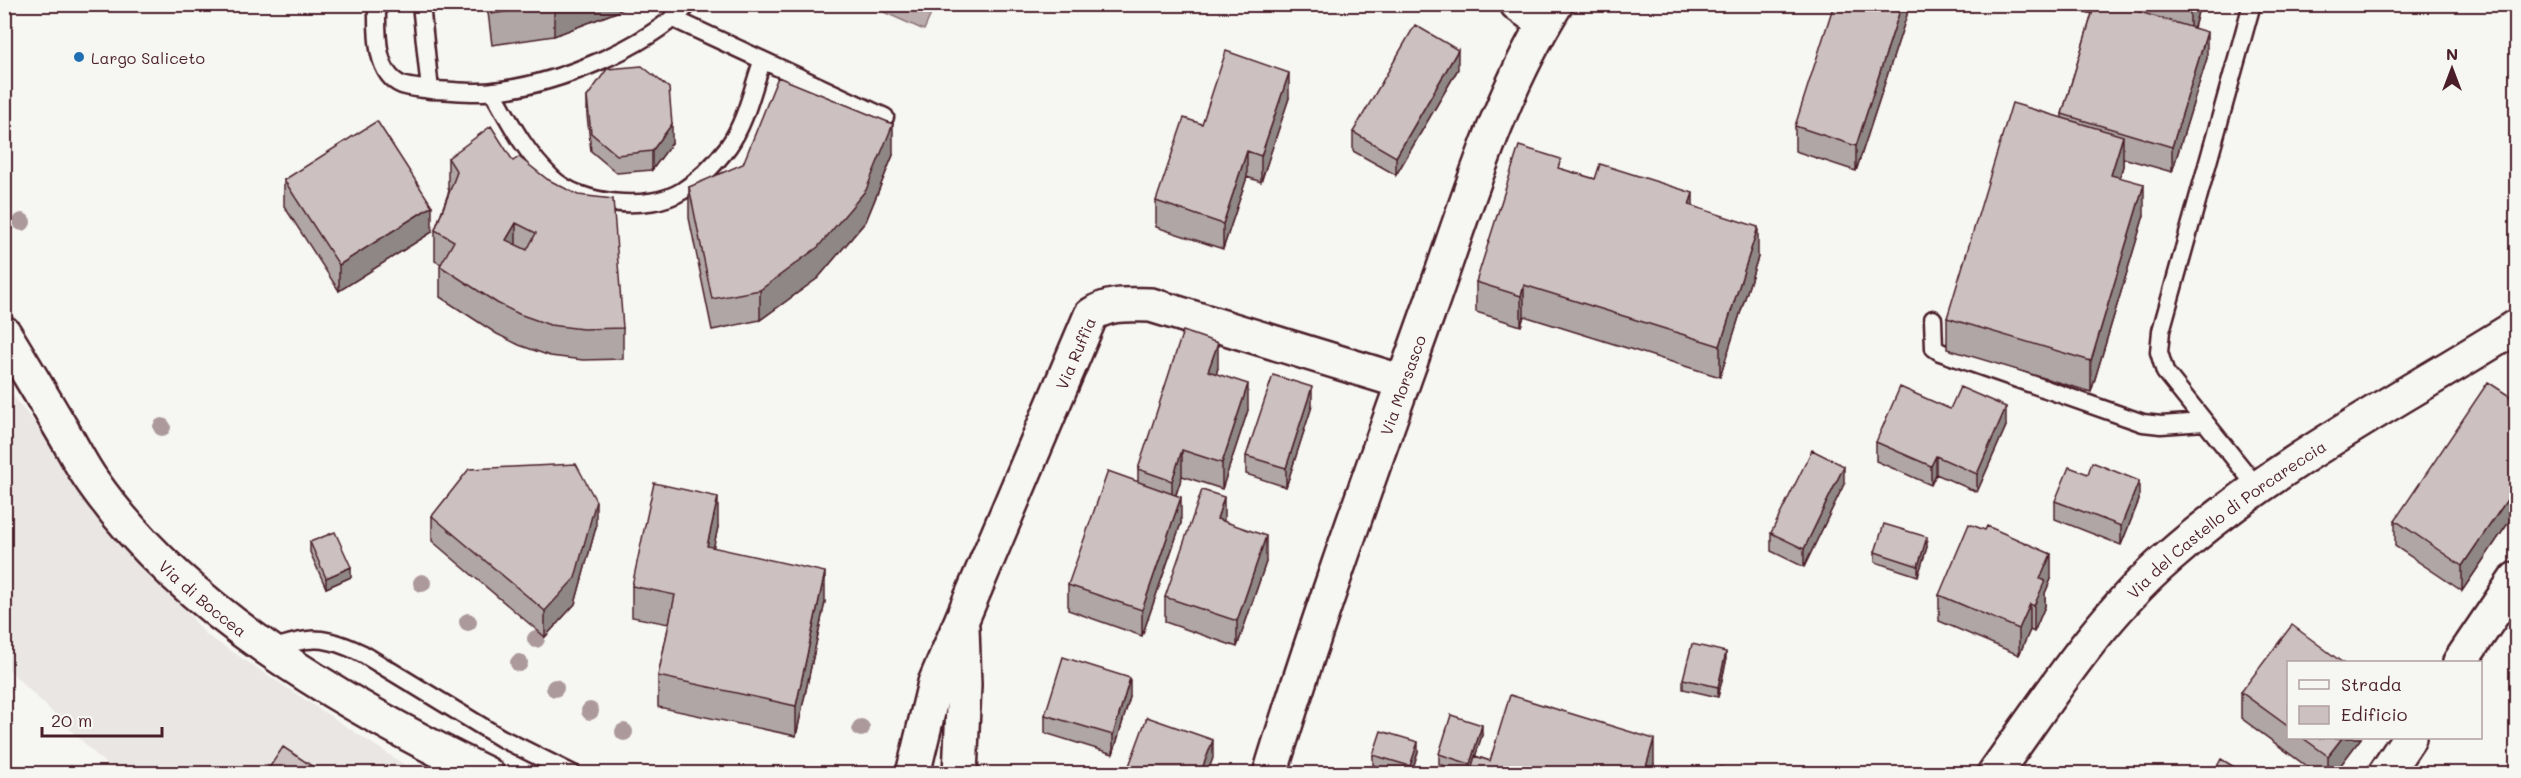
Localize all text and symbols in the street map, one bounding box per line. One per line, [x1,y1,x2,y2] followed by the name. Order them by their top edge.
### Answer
[2422,39,2482,99] north arrow
[2446,43,2458,64] text: N
[91,47,205,68] place label: Largo Saliceto
[72,50,86,64] marker: Largo Saliceto
[1050,314,1100,392] street label: Via Ruffia
[1375,332,1430,438] street label: Via Morsasco
[2122,435,2329,602] street label: Via del Castello di Porcareccia
[155,555,251,641] street label: Via di Boccea
[2287,661,2482,739] legend
[2341,672,2402,696] text: Strada
[42,700,162,738] scale bar
[2341,702,2408,726] text: Edificio
[51,708,92,732] text: 20 m

